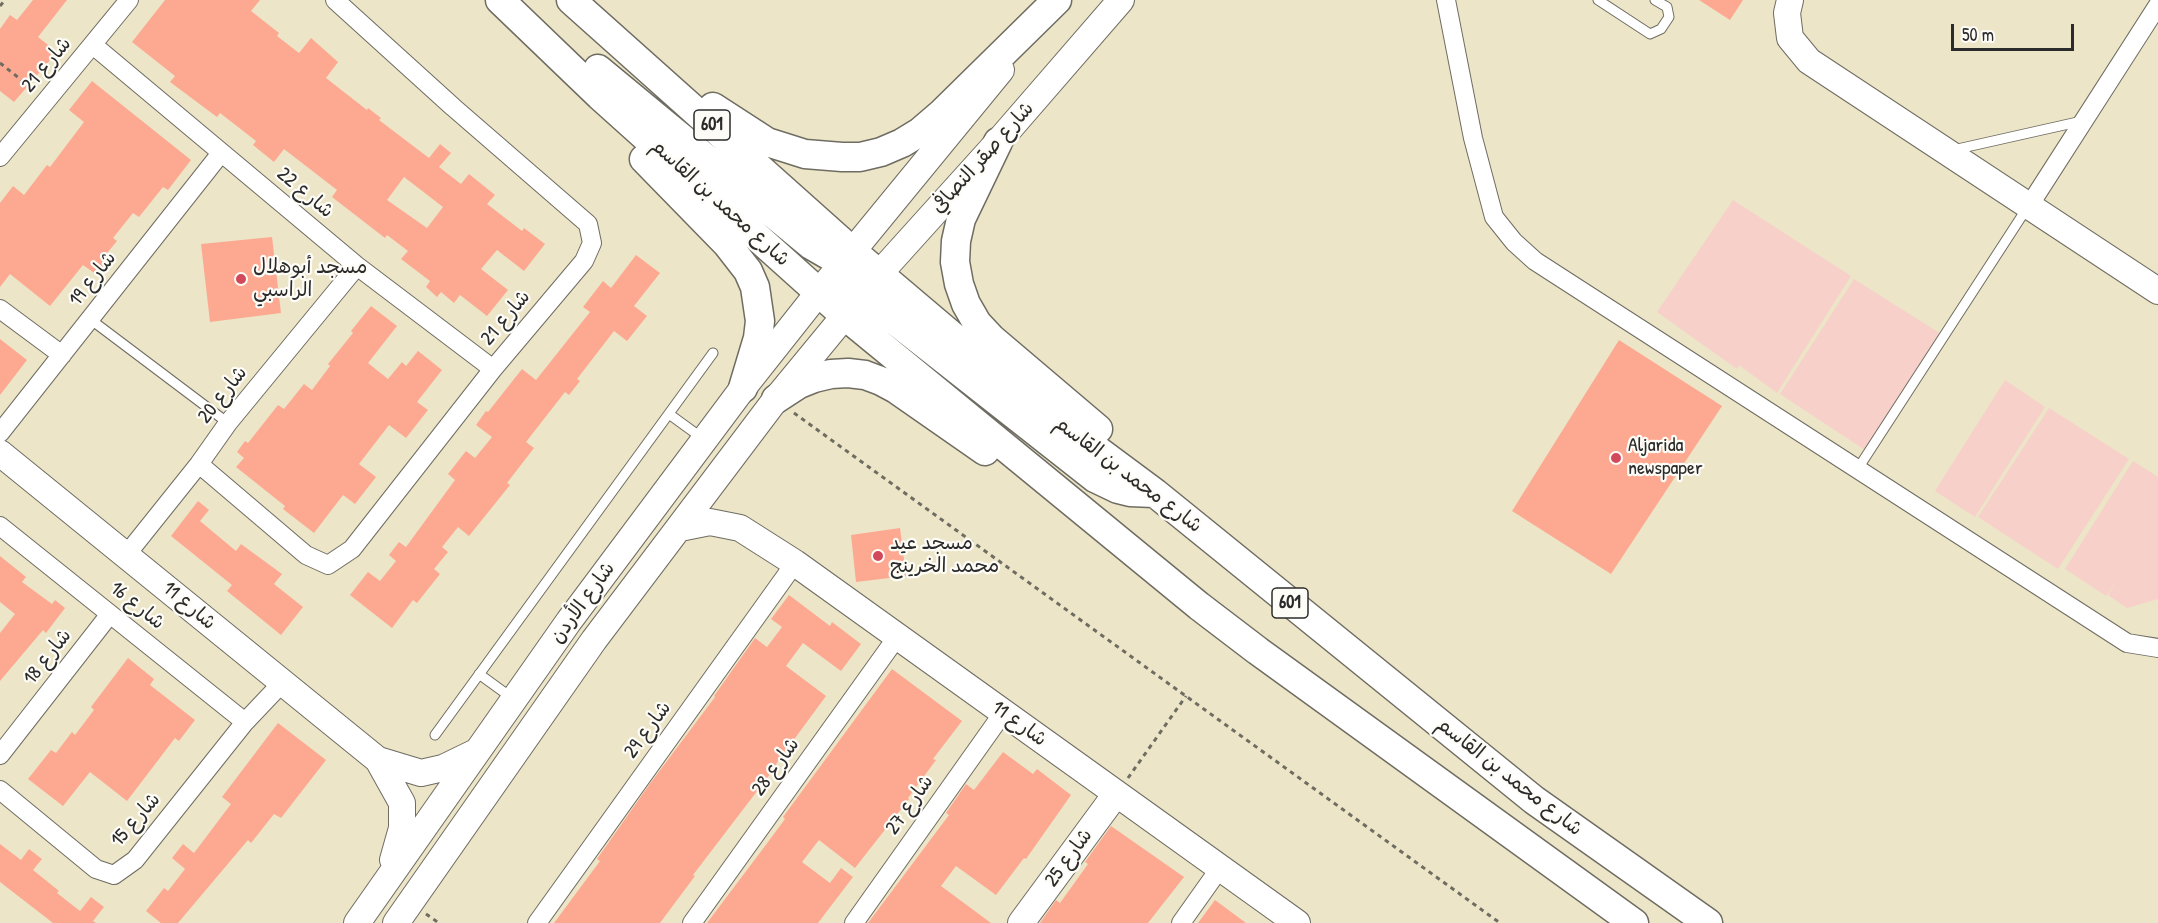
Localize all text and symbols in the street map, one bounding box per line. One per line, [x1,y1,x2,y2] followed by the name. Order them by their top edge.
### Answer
[1954,12,2077,50] scale bar
[1962,22,1994,47] text: 50 m
[17,33,77,97] street label: شارع 21
[927,97,1039,219] street label: شارع صقر النصافي
[694,110,730,140] road number: 601
[646,134,794,272] street label: شارع محمد بن القاسم
[272,162,338,224] street label: شارع 22
[64,247,122,311] street label: شارع 19
[253,256,367,303] place label: مسجد أبوهلال الراسبي
[234,272,248,286] marker: مسجد أبوهلال الراسبي
[476,286,536,350] street label: شارع 21
[193,362,253,428] street label: شارع 20
[1049,412,1207,538] street label: شارع محمد بن القاسم
[1628,434,1703,481] place label: Aljarida newspaper
[1609,451,1623,465] marker: Aljarida newspaper
[890,532,999,579] place label: مسجد عيد محمد الخرينج
[871,549,885,563] marker: مسجد عيد محمد الخرينج
[545,558,621,648] street label: شارع الأردن
[105,577,169,635] street label: شارع 16
[157,577,221,635] street label: شارع 11
[1272,588,1308,618] road number: 601
[19,624,77,690] street label: شارع 18
[987,696,1051,752] street label: شارع 11
[619,697,677,763] street label: شارع 29
[1431,713,1587,841] street label: شارع محمد بن القاسم
[747,733,805,801] street label: شارع 28
[881,771,939,839] street label: شارع 27
[106,788,166,852] street label: شارع 15
[1040,824,1098,892] street label: شارع 25

